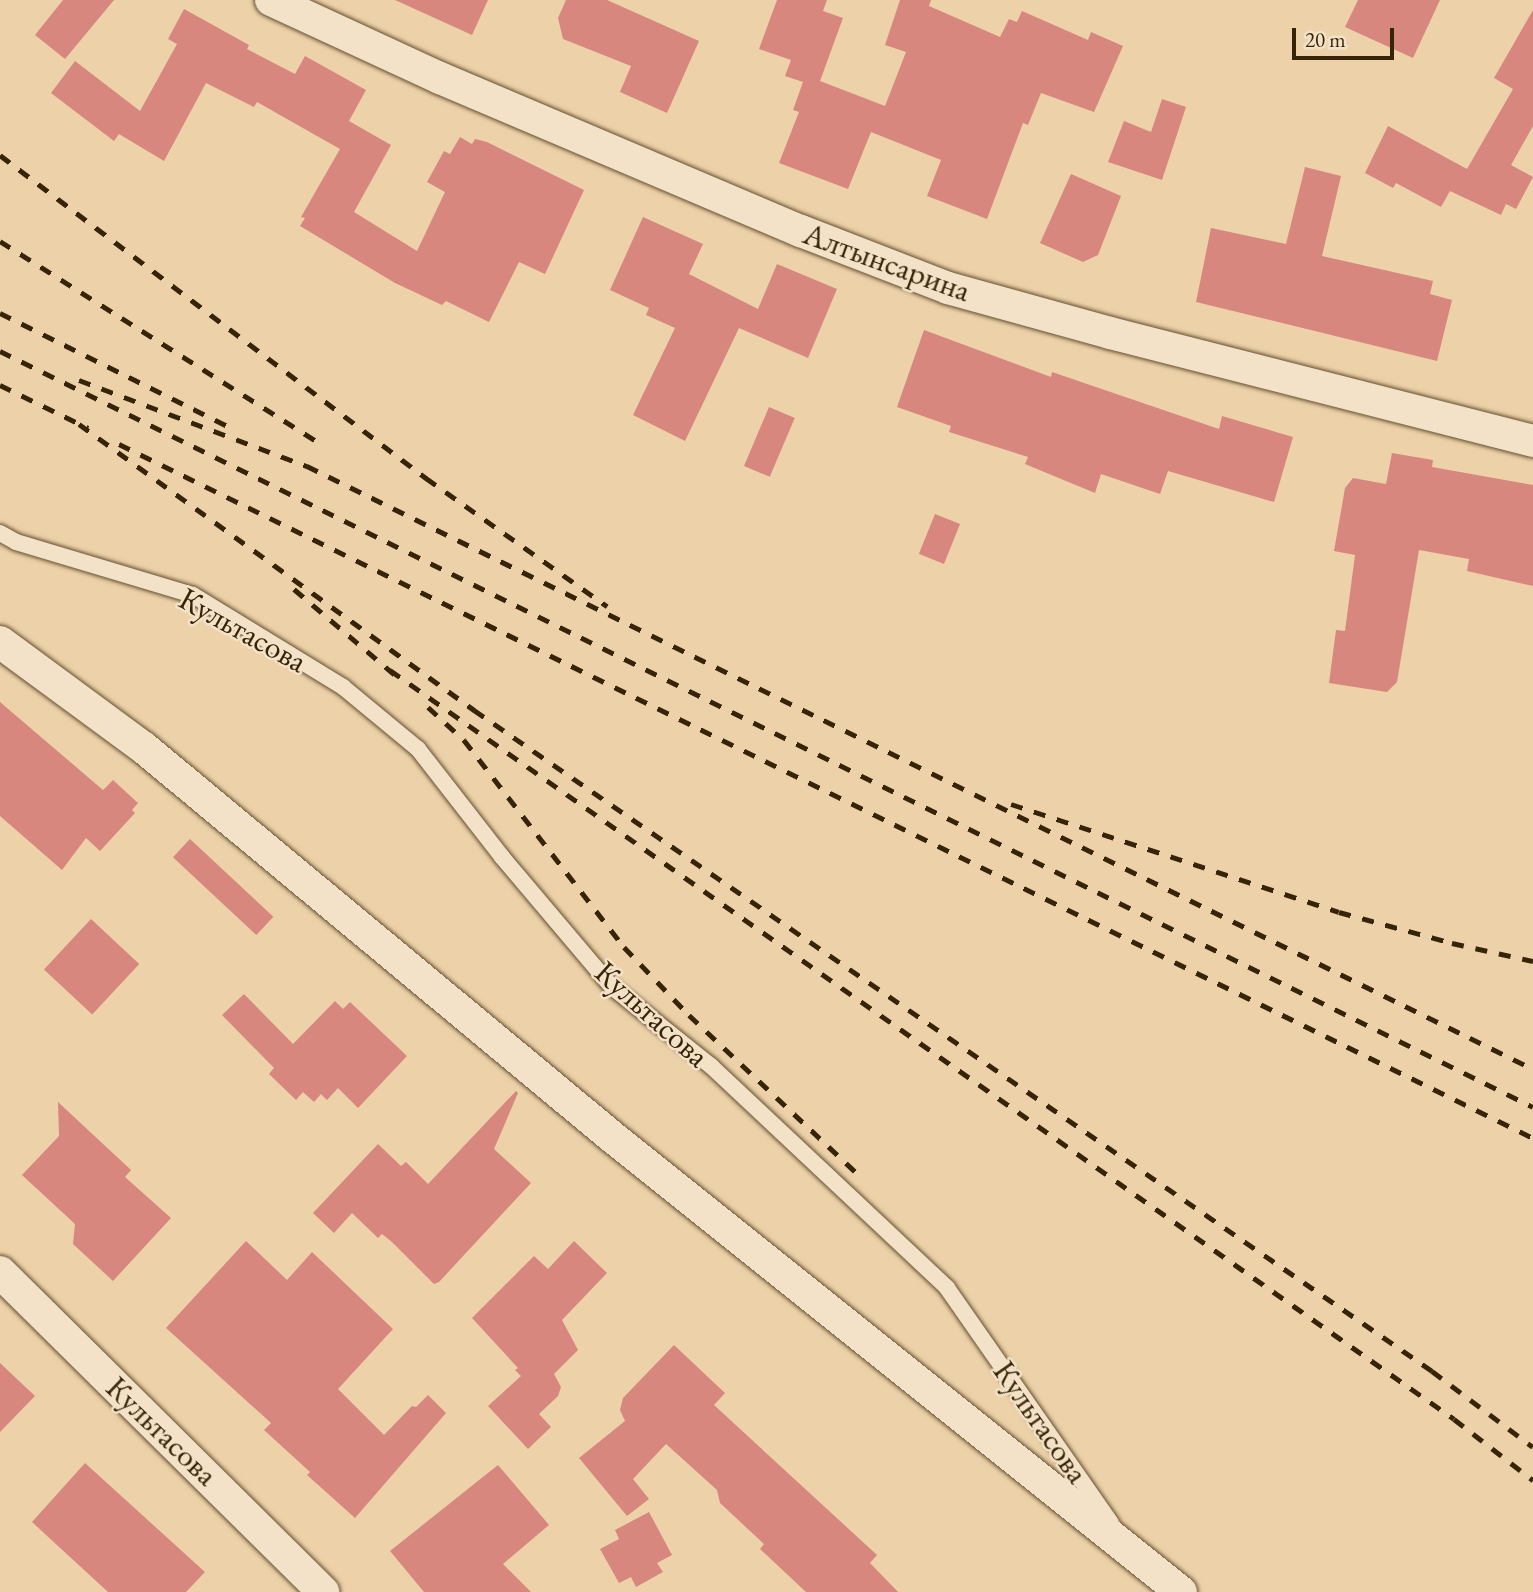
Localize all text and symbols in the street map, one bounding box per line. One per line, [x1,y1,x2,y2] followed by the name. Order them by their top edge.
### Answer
[1295,14,1396,58] scale bar
[1305,26,1346,53] text: 20 m
[798,214,976,310] street label: Алтынсарина
[172,579,314,681] street label: Культасова
[587,953,717,1075] street label: Культасова
[985,1353,1097,1491] street label: Культасова
[98,1368,226,1494] street label: Культасова

